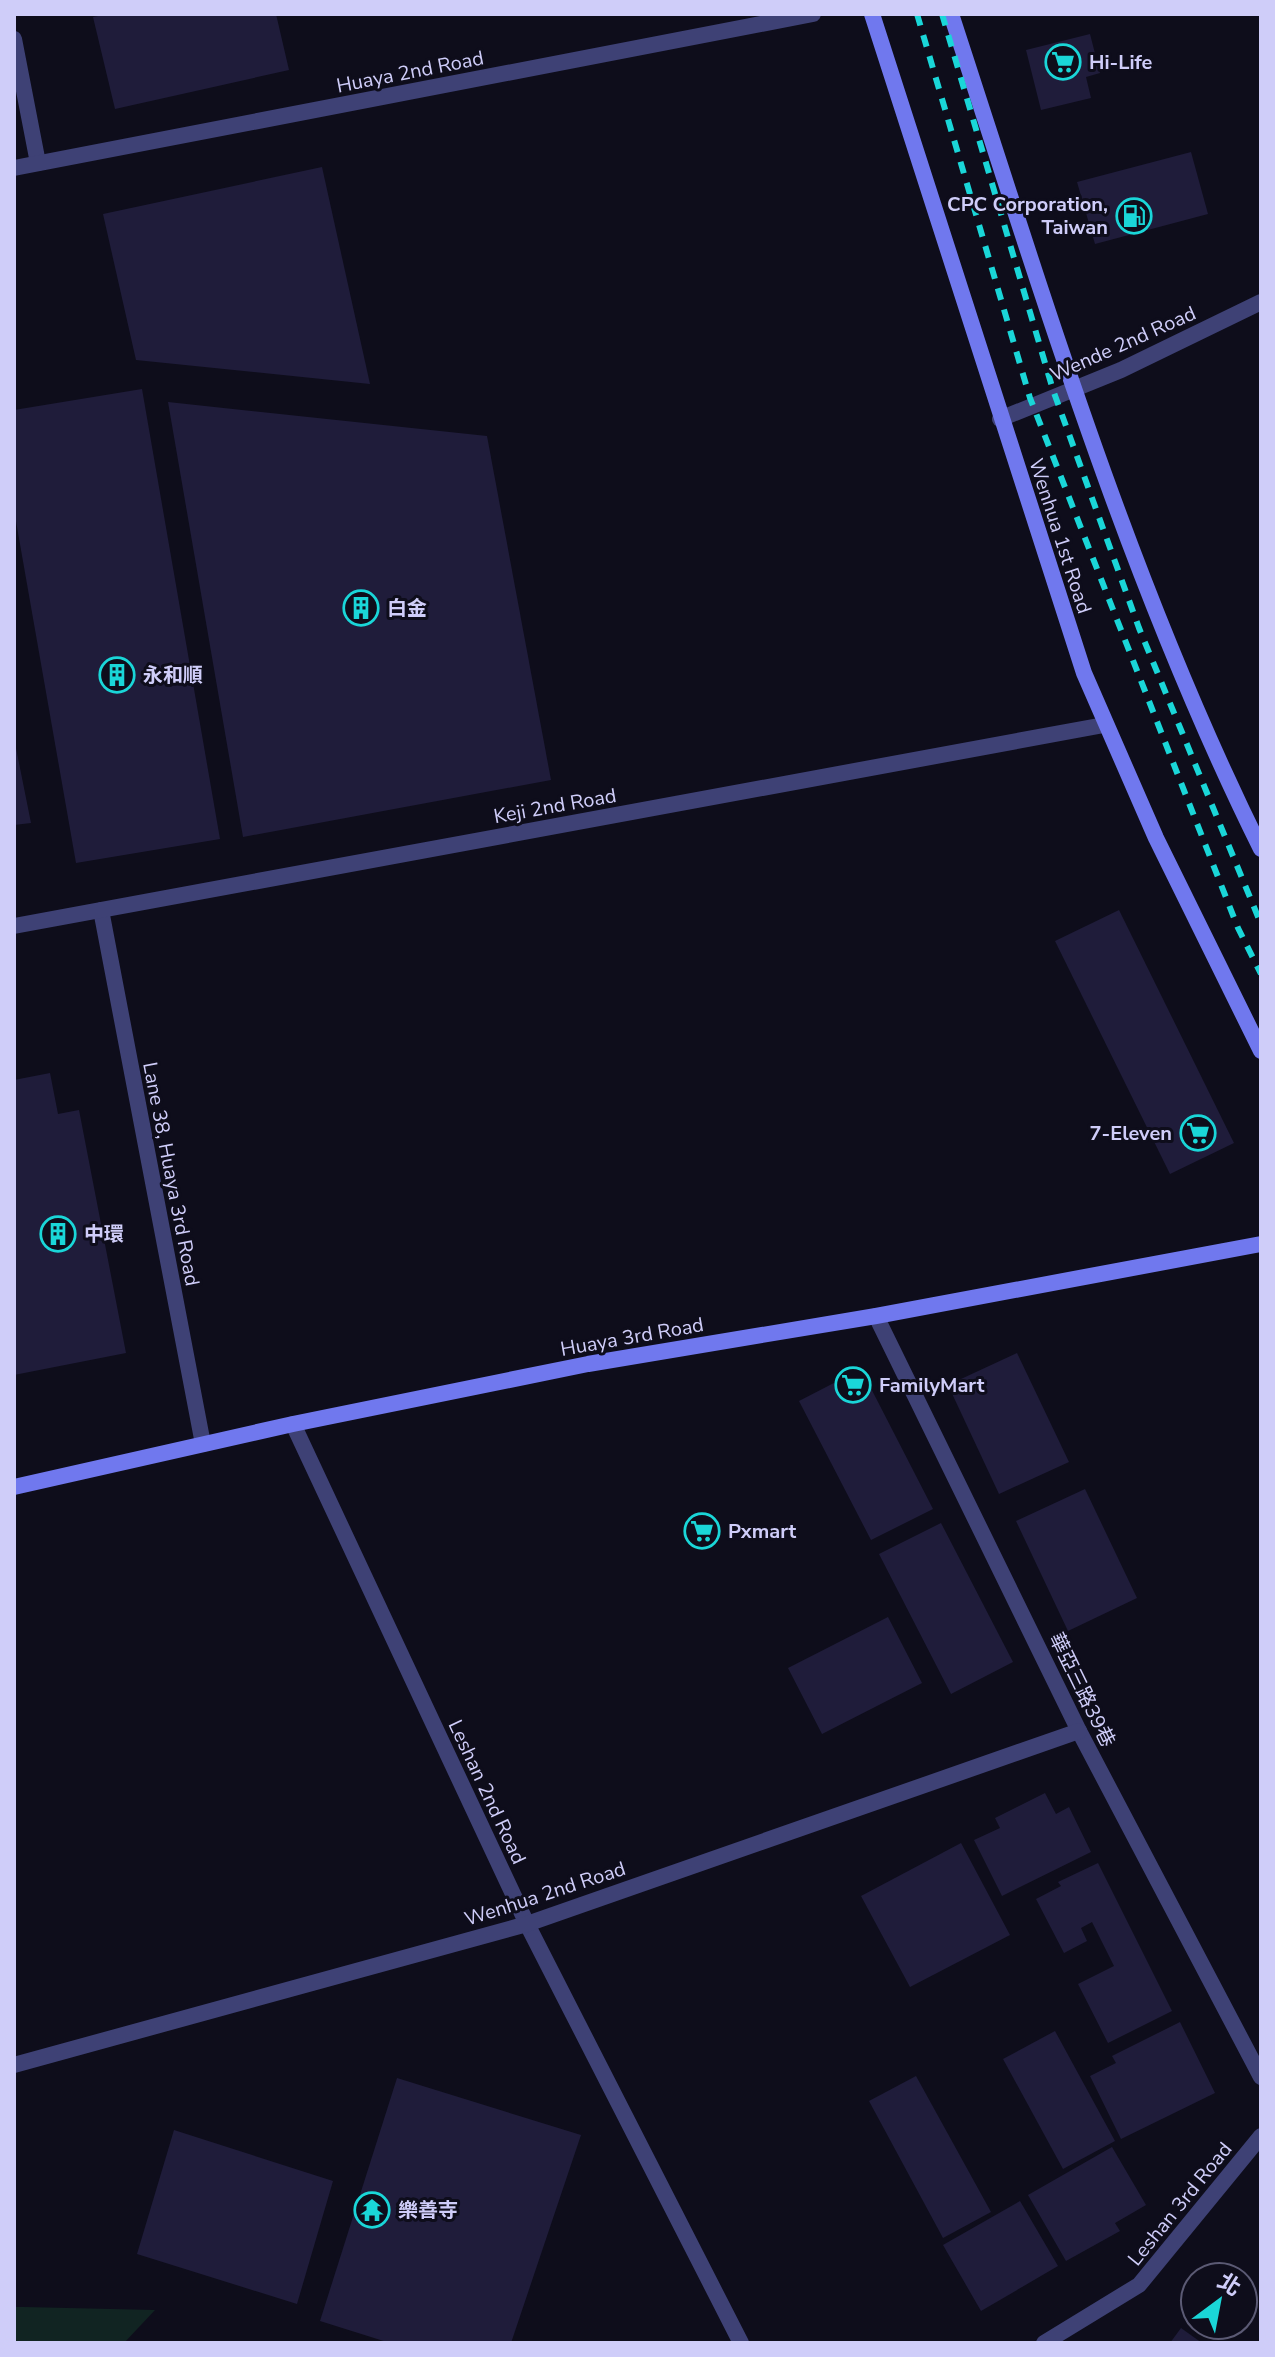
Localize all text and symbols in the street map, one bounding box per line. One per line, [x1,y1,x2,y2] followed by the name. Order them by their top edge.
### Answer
[1044,43,1082,81] supermarket icon: Hi-Life
[334,44,486,100] street label: Huaya 2nd Road
[1089,49,1153,76] place label: Hi-Life
[947,191,1108,241] place label: CPC Corporation, Taiwan
[1115,197,1153,235] fuel station icon: CPC Corporation, Taiwan
[1046,300,1200,388] street label: Wende 2nd Road
[1022,455,1098,617] street label: Wenhua 1st Road
[342,589,380,627] building icon: 白金
[387,595,427,622] place label: 白金
[98,656,136,694] building icon: 永和順
[143,662,203,689] place label: 永和順
[492,782,618,830] street label: Keji 2nd Road
[136,1060,206,1288] street label: Lane 38, Huaya 3rd Road
[1179,1114,1217,1152] supermarket icon: 7-Eleven
[1090,1120,1172,1147] place label: 7-Eleven
[39,1215,77,1253] building icon: 中環
[84,1221,124,1248] place label: 中環
[558,1311,706,1363] street label: Huaya 3rd Road
[834,1366,872,1404] supermarket icon: FamilyMart
[879,1372,985,1399] place label: FamilyMart
[683,1512,721,1550] supermarket icon: Pxmart
[728,1518,797,1545] place label: Pxmart
[1043,1628,1121,1752] street label: 華亞三路39巷
[442,1716,532,1868] street label: Leshan 2nd Road
[461,1855,629,1933] street label: Wenhua 2nd Road
[1122,2137,1238,2271] street label: Leshan 3rd Road
[353,2191,391,2229] temple icon: 樂善寺
[398,2197,458,2224] place label: 樂善寺
[1179,2261,1259,2341] north arrow
[1212,2266,1246,2303] text: 北

